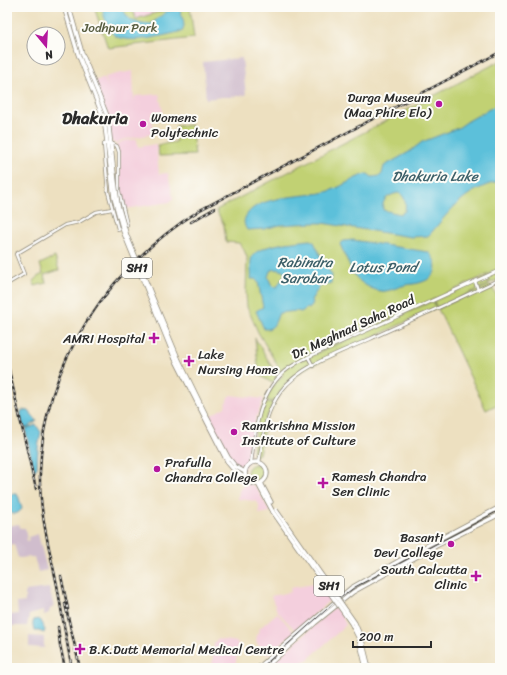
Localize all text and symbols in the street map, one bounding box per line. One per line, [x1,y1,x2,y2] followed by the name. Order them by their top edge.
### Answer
[81,16,158,39] park label: Jodhpur Park
[26,26,66,66] north arrow
[42,45,56,65] text: N
[344,86,432,124] place label: Durga Museum (Maa Phire Elo)
[434,99,444,109] marker: Durga Museum (Maa Phire Elo)
[62,103,128,133] district label: Dhakuria
[151,106,219,144] place label: Womens Polytechnic
[138,119,148,129] marker: Womens Polytechnic
[392,164,479,189] water label: Dhakuria Lake
[278,250,334,291] water label: Rabindra Sarobar
[349,255,420,280] water label: Lotus Pond
[122,258,152,278] road number: SH1
[288,288,419,366] street label: Dr. Meghnad Saha Road
[62,327,145,350] place label: AMRI Hospital
[148,332,160,344] marker: AMRI Hospital
[198,343,279,381] place label: Lake Nursing Home
[183,355,195,367] marker: Lake Nursing Home
[241,414,356,452] place label: Ramkrishna Mission Institute of Culture
[229,427,239,437] marker: Ramkrishna Mission Institute of Culture
[165,451,258,489] place label: Prafulla Chandra College
[152,464,162,474] marker: Prafulla Chandra College
[332,465,427,503] place label: Ramesh Chandra Sen Clinic
[317,477,329,489] marker: Ramesh Chandra Sen Clinic
[374,526,443,564] place label: Basanti Devi College
[446,539,456,549] marker: Basanti Devi College
[380,558,468,596] place label: South Calcutta Clinic
[470,570,482,582] marker: South Calcutta Clinic
[314,576,344,596] road number: SH1
[353,623,431,649] scale bar
[359,626,393,648] text: 200 m
[89,638,285,661] place label: B.K.Dutt Memorial Medical Centre
[74,643,86,655] marker: B.K.Dutt Memorial Medical Centre

